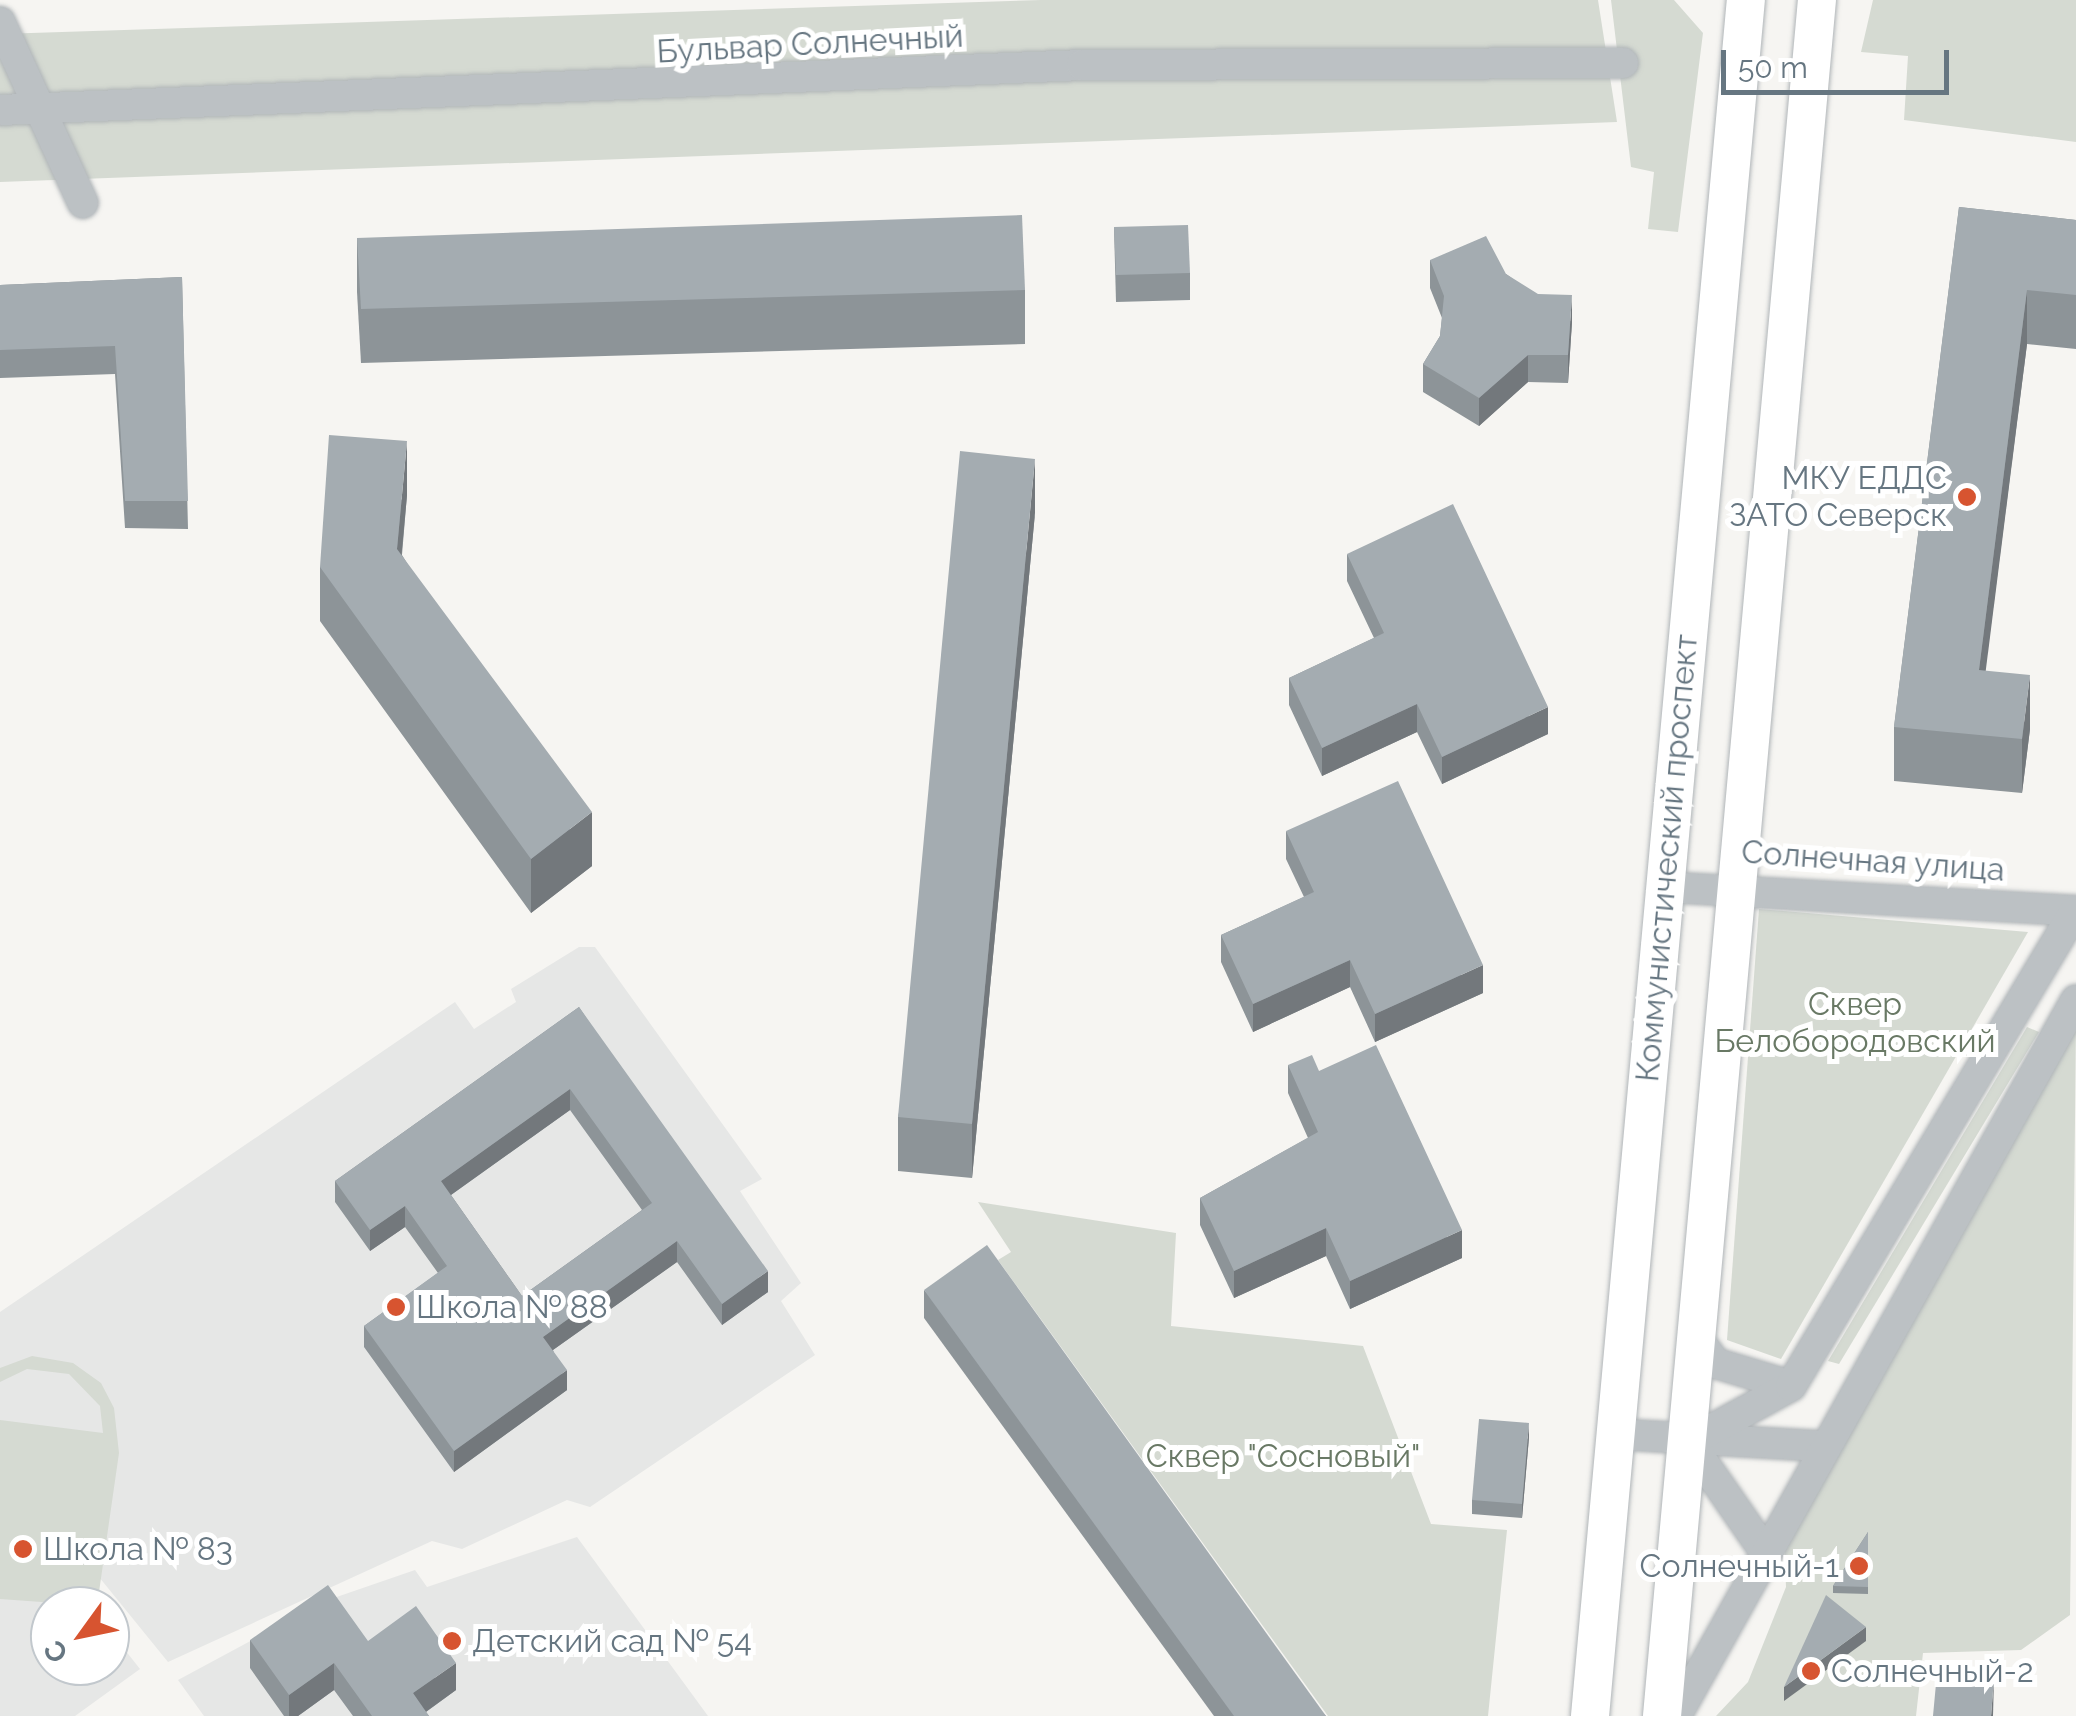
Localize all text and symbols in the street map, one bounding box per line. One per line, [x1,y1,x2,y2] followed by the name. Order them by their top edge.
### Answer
[656,17,964,71] street label: Бульвар Солнечный
[1726,30,1954,92] scale bar
[1738,50,1808,85] text: 50 m
[1729,460,1947,535] place label: МКУ ЕДДС ЗАТО Северск
[1956,486,1978,508] marker: МКУ ЕДДС ЗАТО Северск
[1628,633,1706,1083] street label: Коммунистический проспект
[1740,833,2006,889] street label: Солнечная улица
[1714,986,1996,1061] park label: Сквер Белобородовский
[416,1288,608,1326] place label: Школа № 88
[385,1296,407,1318] marker: Школа № 88
[1145,1437,1421,1475] park label: Сквер "Сосновый"
[43,1530,233,1568] place label: Школа № 83
[12,1538,34,1560] marker: Школа № 83
[1639,1547,1839,1585] place label: Солнечный-1
[1848,1555,1870,1577] marker: Солнечный-1
[30,1586,130,1686] north arrow
[472,1622,752,1660] place label: Детский сад № 54
[441,1630,463,1652] marker: Детский сад № 54
[37,1634,75,1669] text: С
[1831,1652,2034,1690] place label: Солнечный-2
[1800,1660,1822,1682] marker: Солнечный-2

